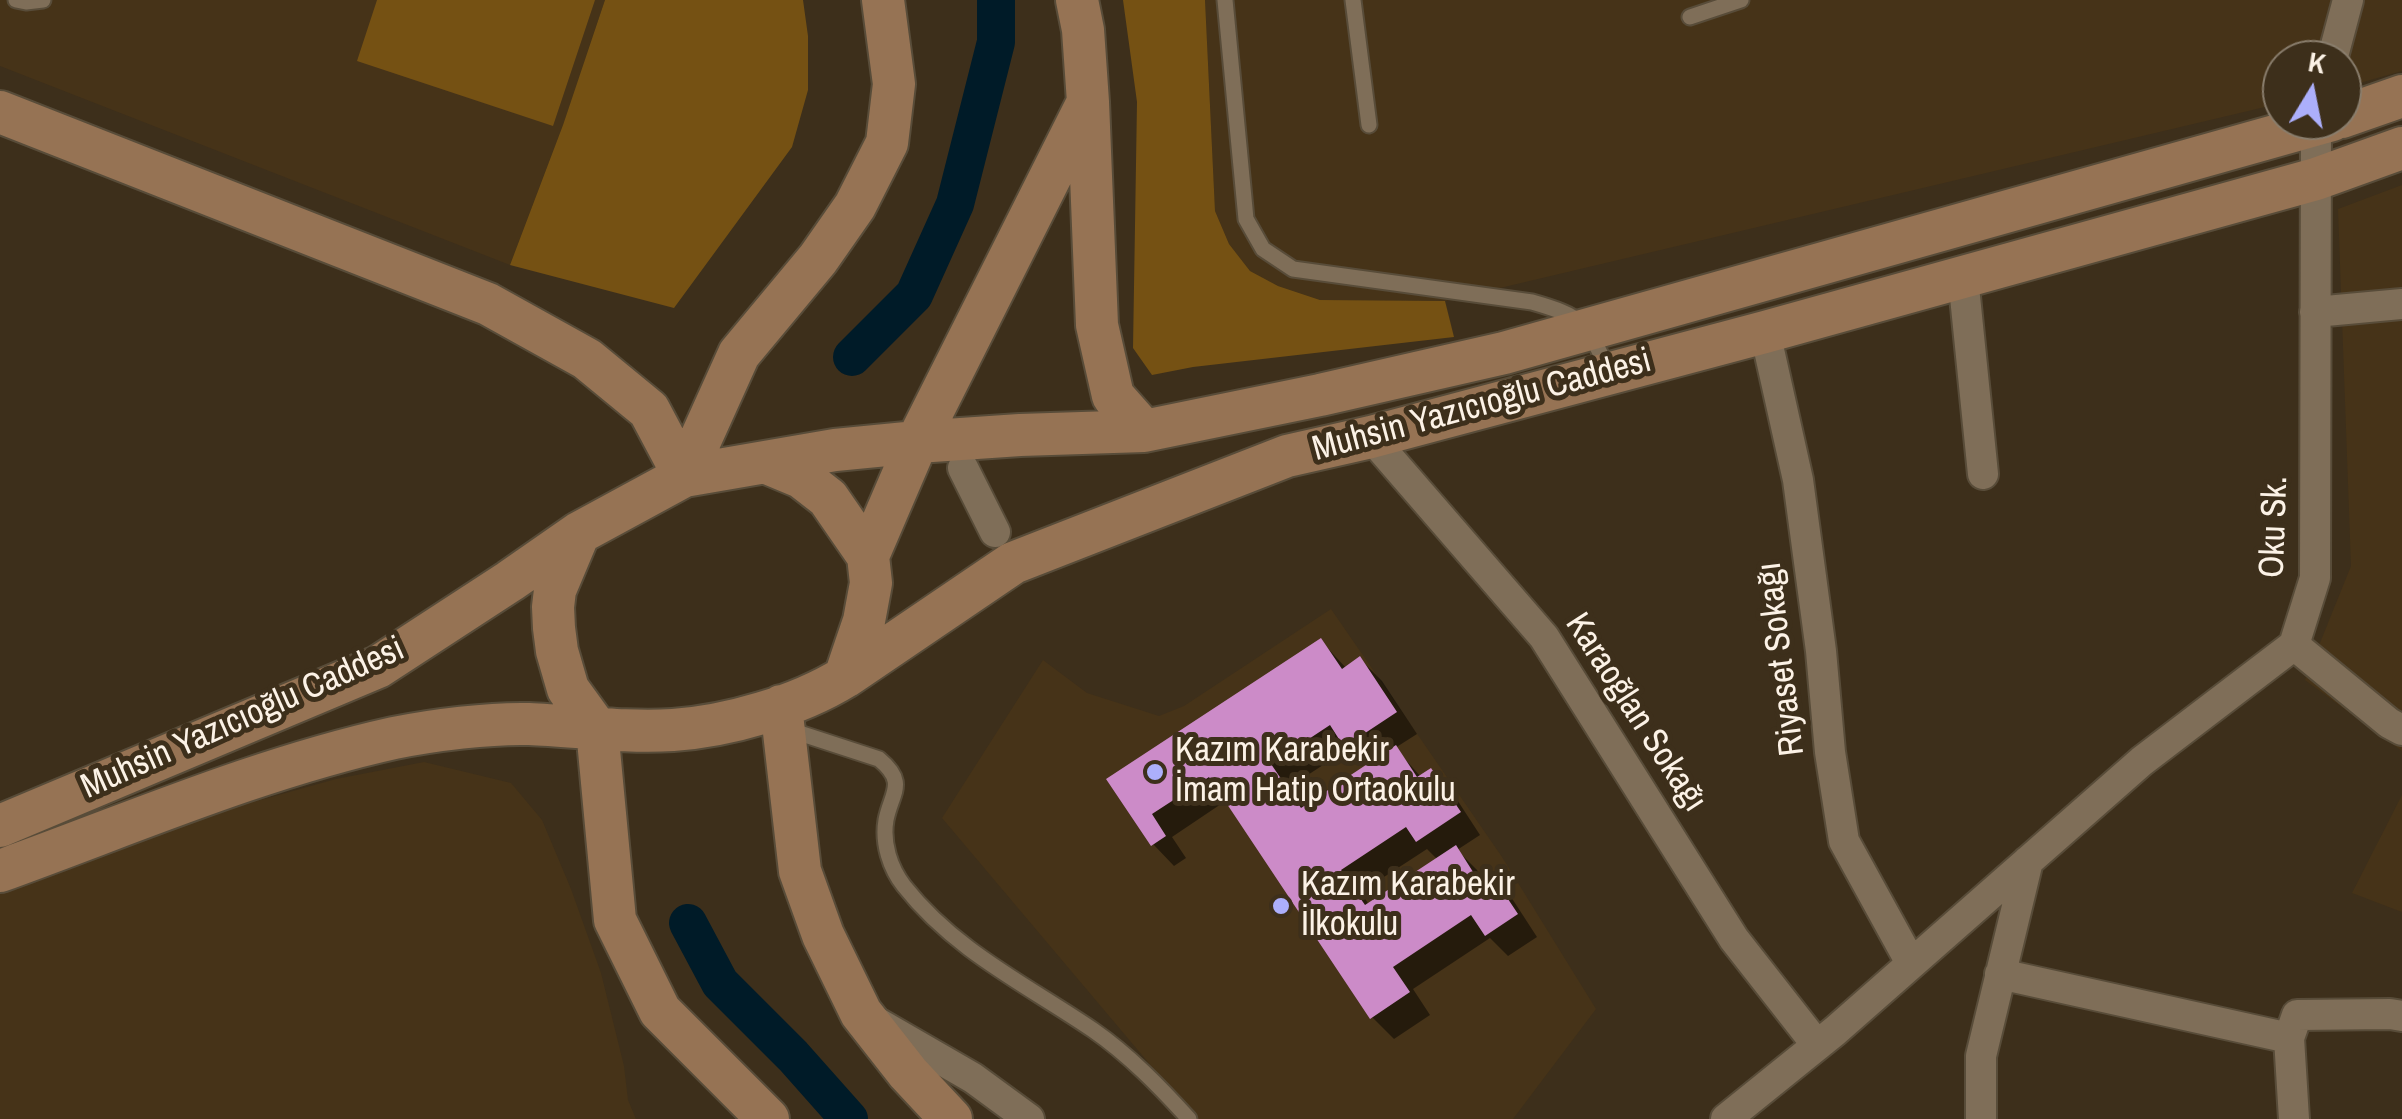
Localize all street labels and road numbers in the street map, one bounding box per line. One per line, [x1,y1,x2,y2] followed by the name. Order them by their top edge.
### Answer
[1308,341,1656,471] street label: Muhsin Yazıcıoğlu Caddesi
[2252,475,2298,579] street label: Oku Sk.
[1749,560,1815,758] street label: Riyaset Sokağı
[1555,606,1715,820] street label: Karaoğlan Sokağı
[75,629,411,809] street label: Muhsin Yazıcıoğlu Caddesi

